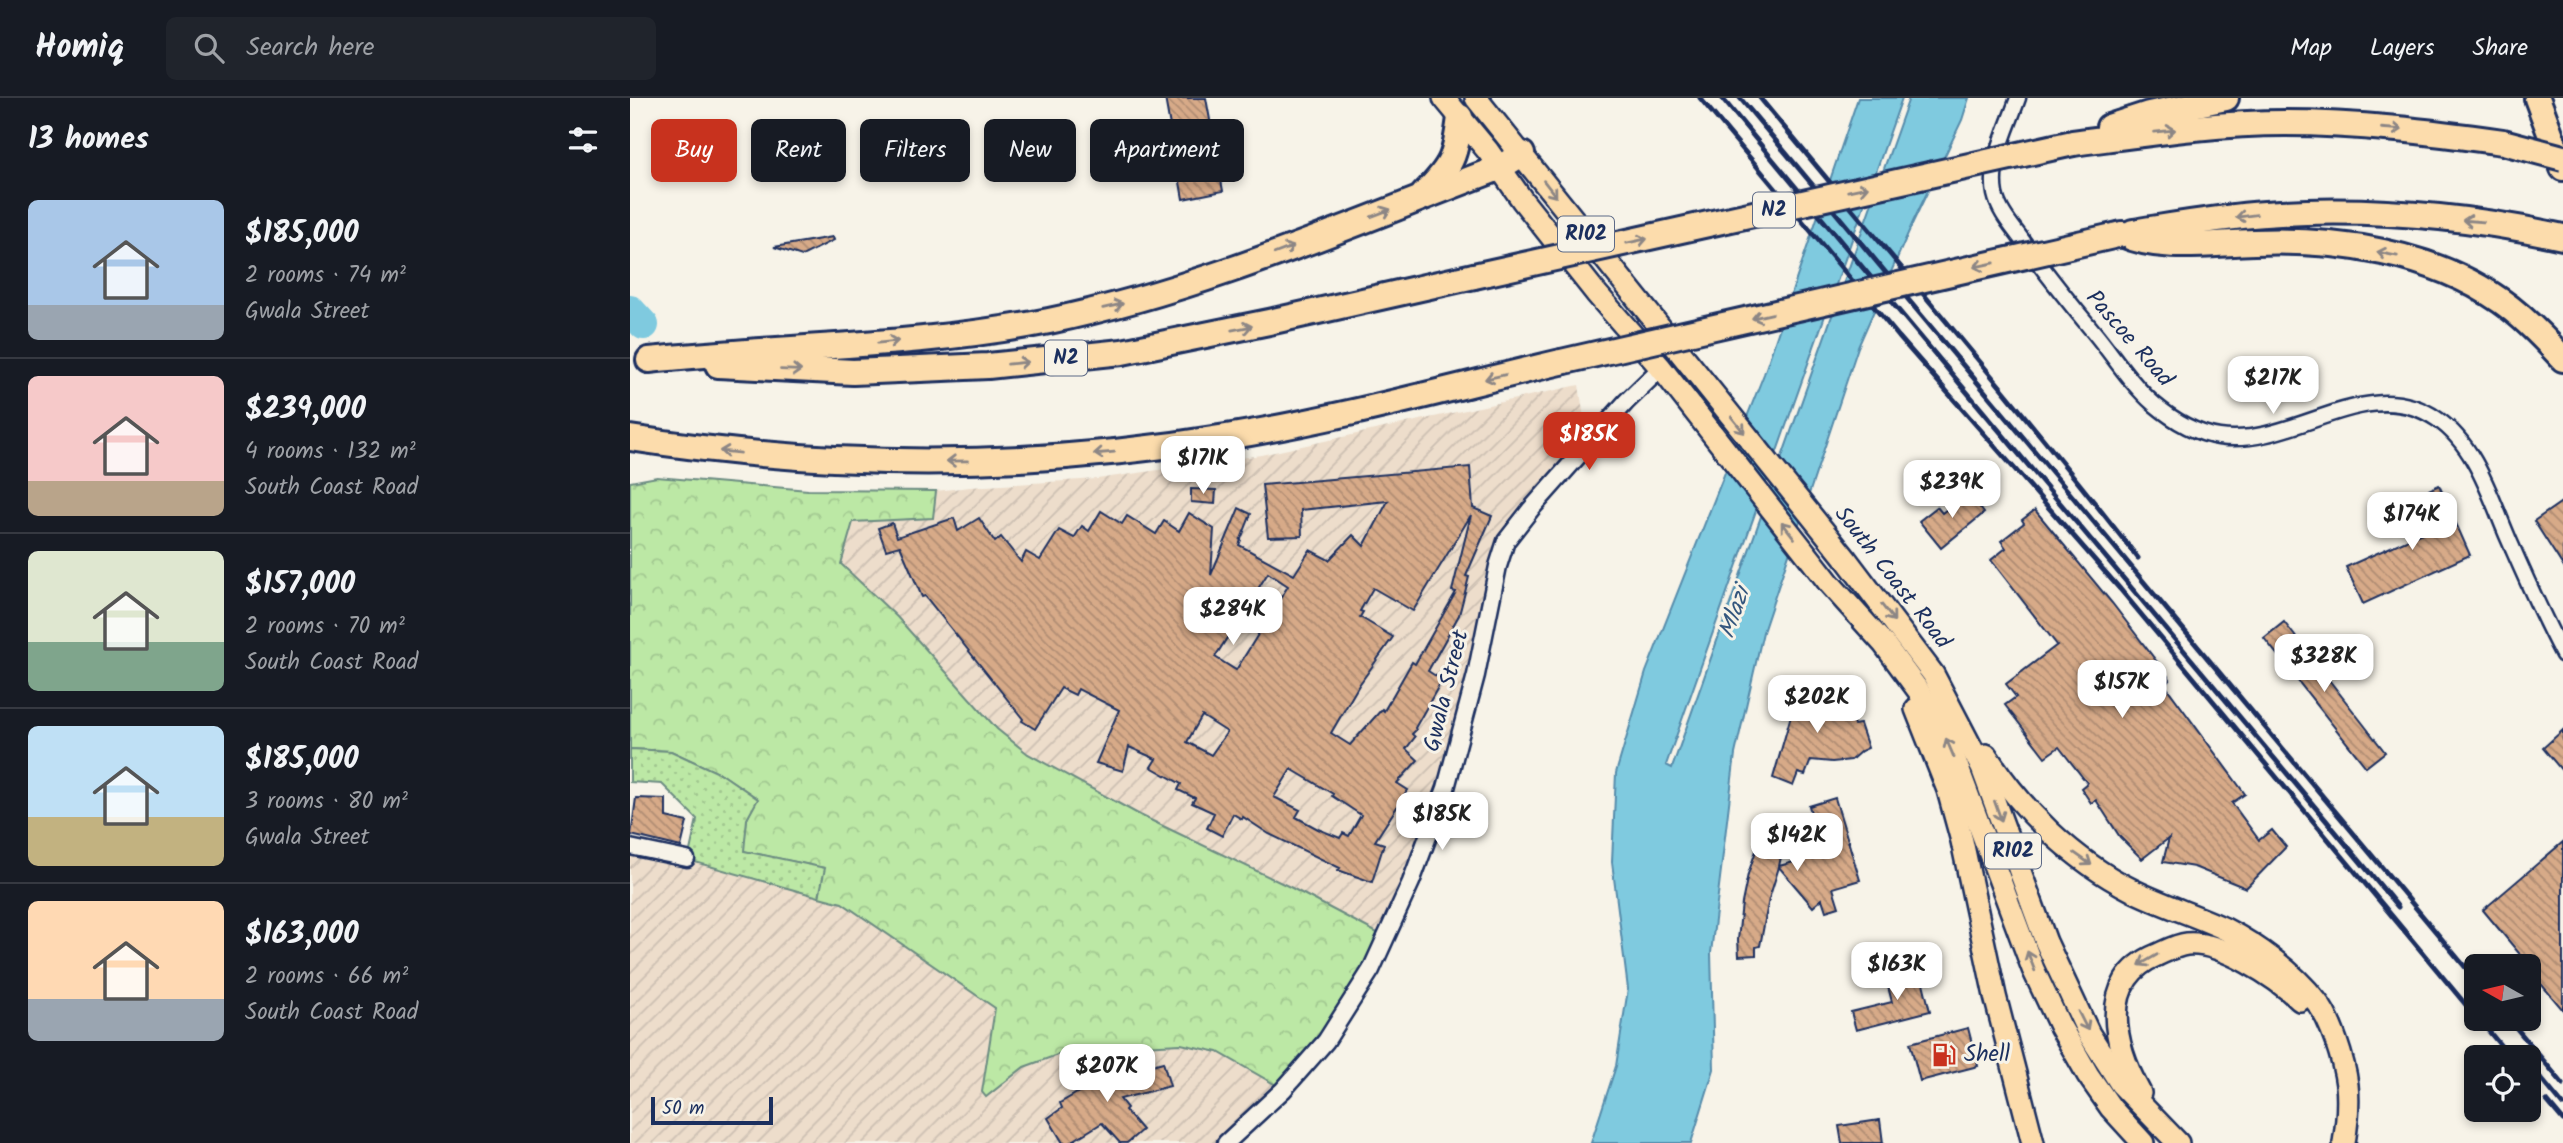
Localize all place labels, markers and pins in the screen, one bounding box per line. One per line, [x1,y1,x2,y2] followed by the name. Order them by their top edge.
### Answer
[2224,356,2322,416] pin: $217K
[1540,412,1638,472] pin: $185K
[1154,436,1252,496] pin: $171K
[1903,460,2001,520] pin: $239K
[2363,492,2461,552] pin: $174K
[1184,588,1282,647] pin: $284K
[2275,634,2373,694] pin: $328K
[2073,660,2171,720] pin: $157K
[1768,676,1866,735] pin: $202K
[1393,792,1491,852] pin: $185K
[1748,814,1846,873] pin: $142K
[1848,942,1946,1002] pin: $163K
[1964,1037,2011,1073] place label: Shell
[1930,1041,1958,1069] fuel station icon: Shell
[1058,1044,1156,1104] pin: $207K

